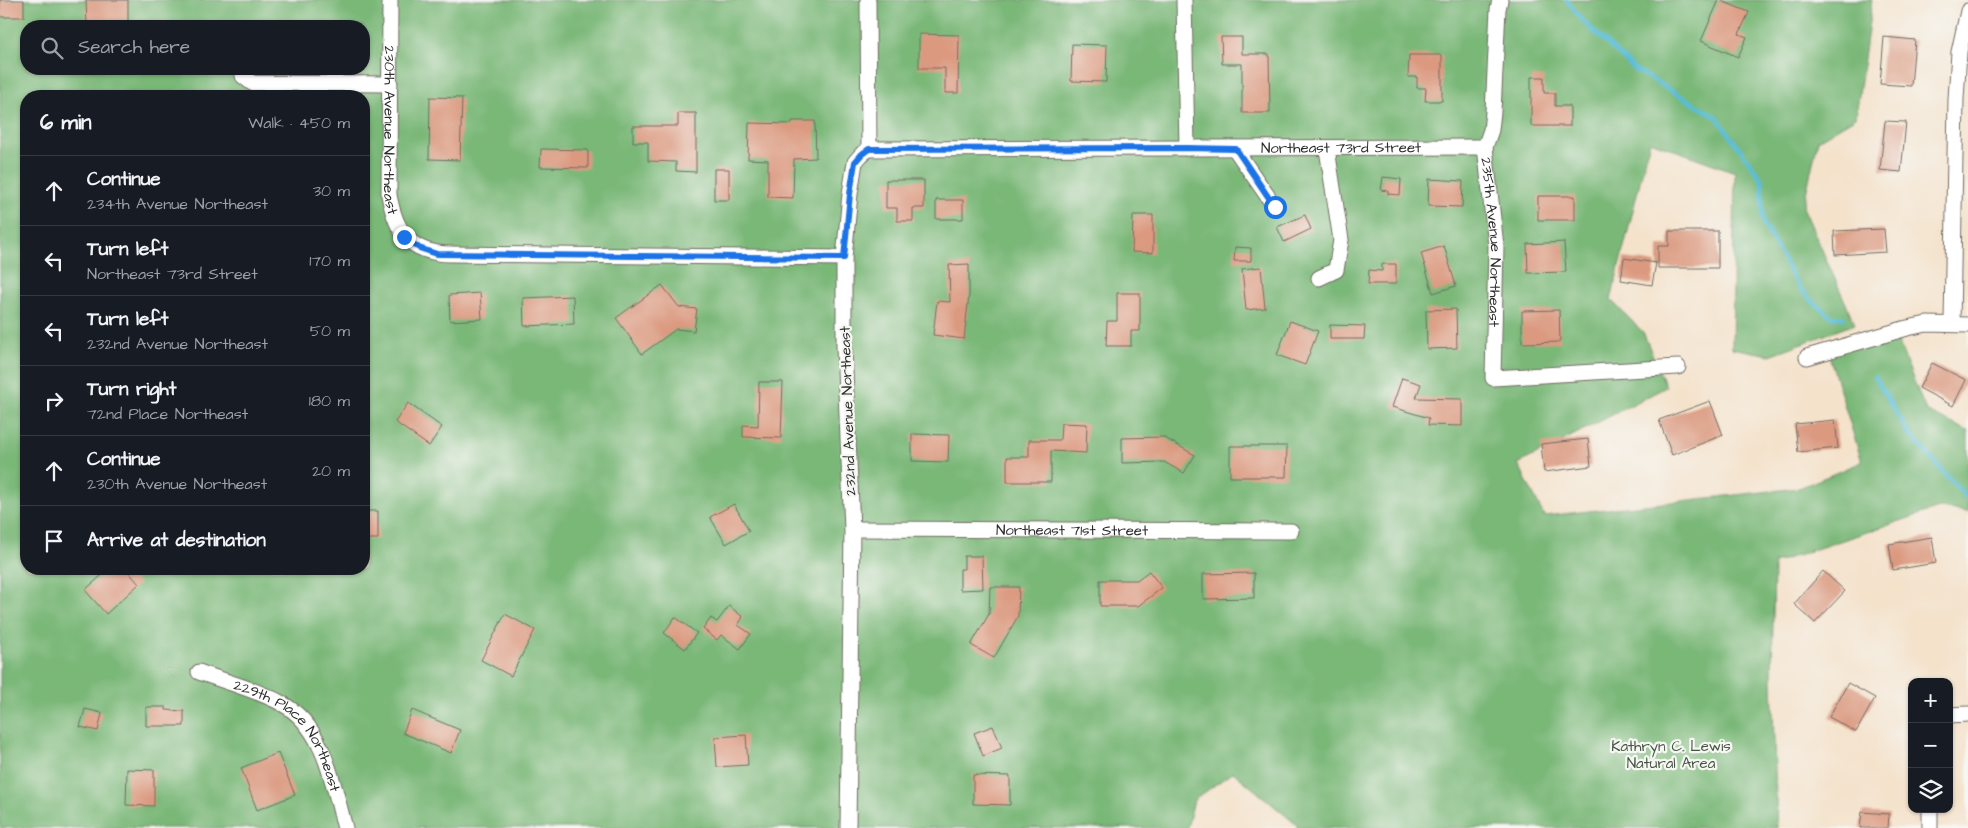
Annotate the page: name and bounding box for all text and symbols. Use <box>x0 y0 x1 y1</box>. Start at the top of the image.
search box <box>20 20 370 75</box>
icon: search <box>38 34 66 62</box>
text: Search here <box>78 34 190 61</box>
street label: 230th Avenue Northeast <box>378 45 404 217</box>
text: 6 min <box>40 108 92 137</box>
text: Walk · 450 m <box>248 112 350 134</box>
street label: Northeast 73rd Street <box>1261 137 1421 158</box>
street label: 235th Avenue Northeast <box>1476 156 1507 327</box>
text: Continue <box>87 166 161 193</box>
icon: ahead <box>40 177 68 205</box>
text: 30 m <box>313 180 350 202</box>
text: 234th Avenue Northeast <box>87 193 268 215</box>
route start <box>1264 196 1287 219</box>
route end <box>393 226 416 249</box>
text: Turn left <box>87 236 168 263</box>
icon: left <box>40 247 68 275</box>
text: 170 m <box>309 250 350 272</box>
text: Northeast 73rd Street <box>87 263 258 285</box>
text: Turn left <box>87 306 168 333</box>
icon: left <box>40 317 68 345</box>
text: 50 m <box>310 320 350 342</box>
street label: 232nd Avenue Northeast <box>835 326 861 496</box>
text: 232nd Avenue Northeast <box>87 333 268 355</box>
text: Turn right <box>87 376 176 403</box>
icon: right <box>40 387 68 415</box>
text: 180 m <box>309 390 350 412</box>
text: 72nd Place Northeast <box>87 403 248 425</box>
text: Continue <box>87 446 161 473</box>
icon: ahead <box>40 457 68 485</box>
text: 20 m <box>312 460 350 482</box>
text: 230th Avenue Northeast <box>87 473 267 495</box>
street label: Northeast 71st Street <box>996 519 1148 541</box>
icon: arrive <box>40 527 68 555</box>
text: Arrive at destination <box>87 527 266 554</box>
street label: 229th Place Northeast <box>231 674 346 794</box>
map controls <box>1908 678 1953 813</box>
button: + <box>1908 678 1953 723</box>
button: − <box>1908 723 1953 768</box>
park label: Kathryn C. Lewis Natural Area <box>1611 736 1731 774</box>
button: layers <box>1908 768 1953 813</box>

